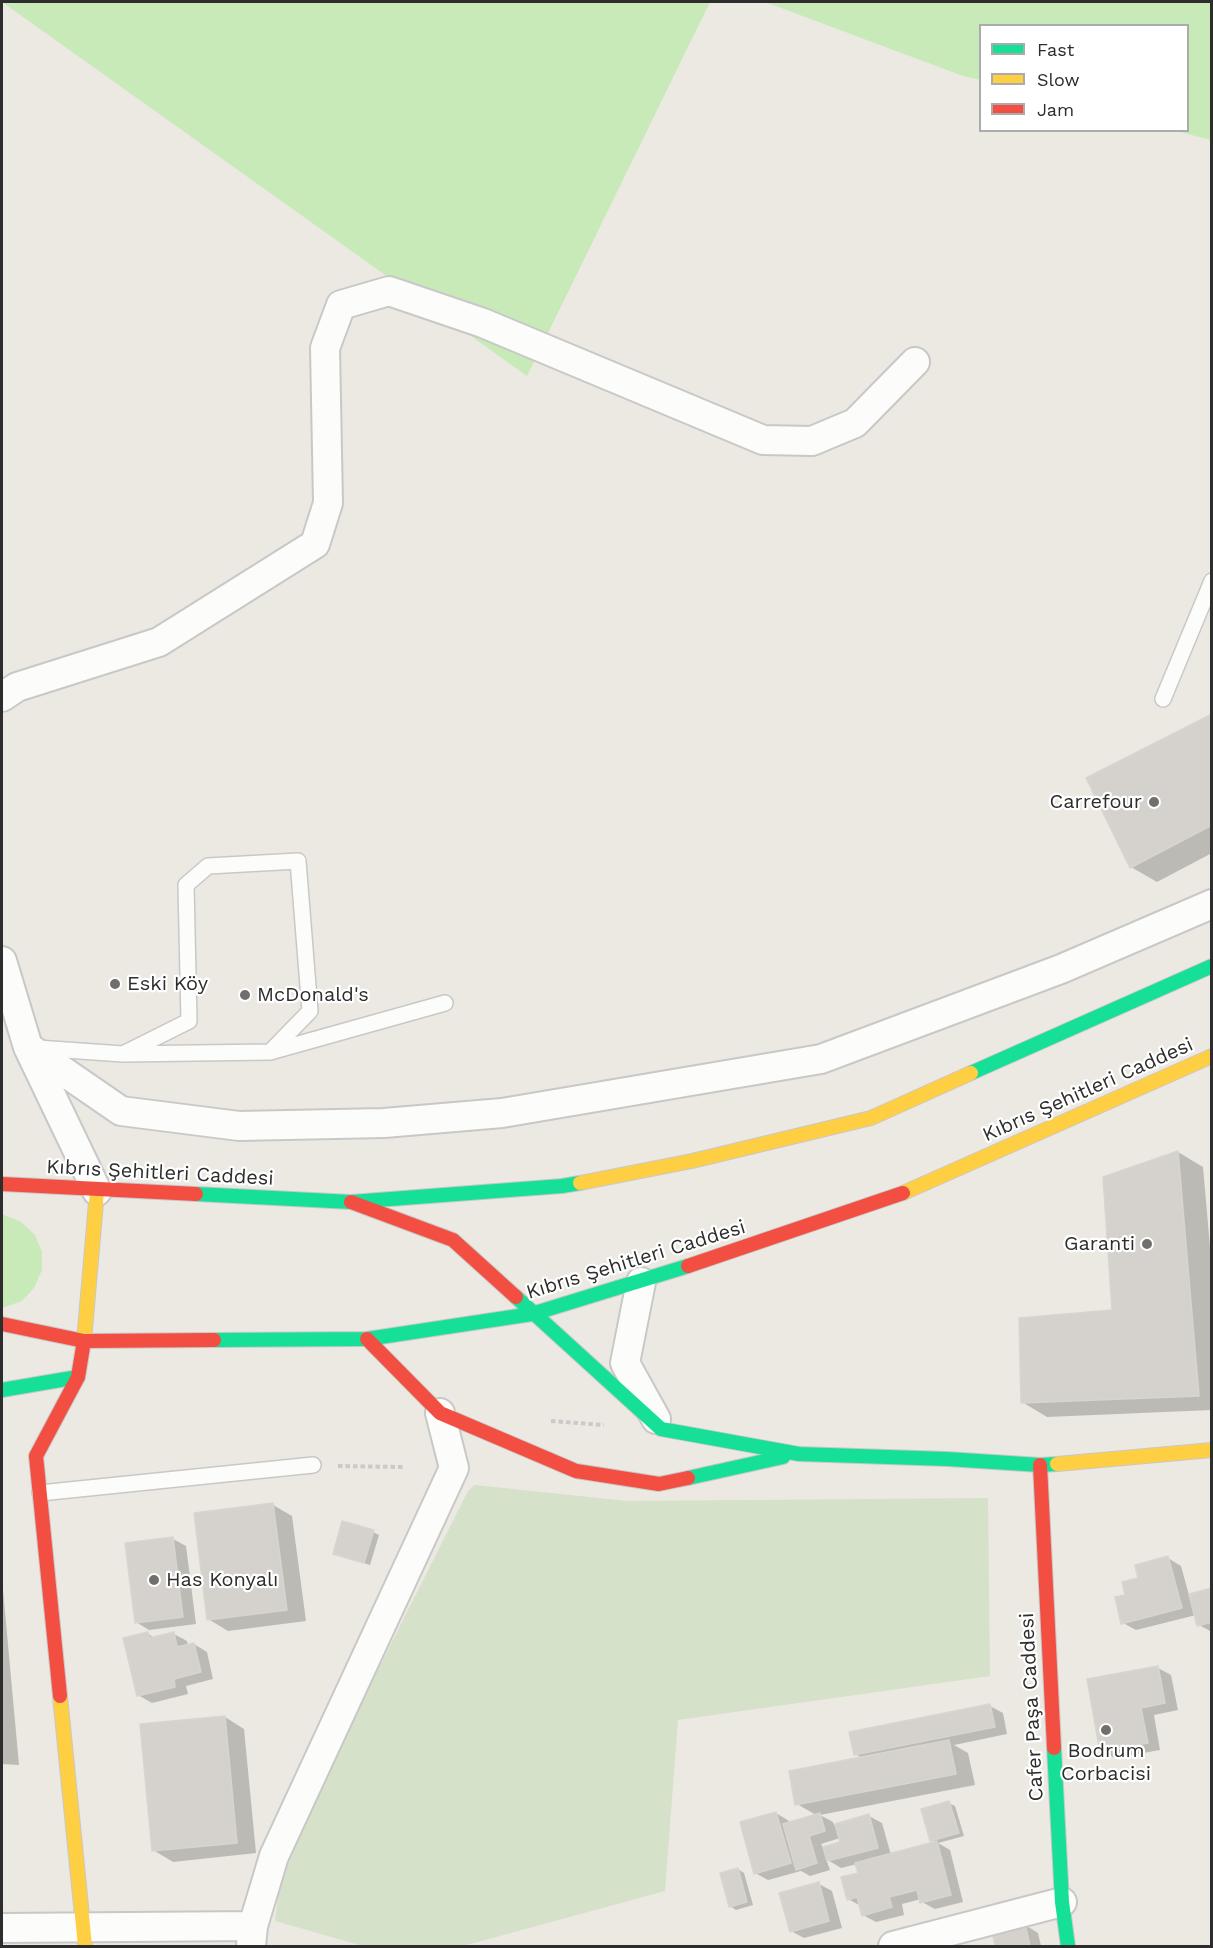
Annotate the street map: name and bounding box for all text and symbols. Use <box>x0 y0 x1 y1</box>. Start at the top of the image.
legend <box>979 24 1189 132</box>
text: Fast <box>1037 39 1074 60</box>
text: Slow <box>1037 69 1080 90</box>
text: Jam <box>1037 99 1074 120</box>
place label: Carrefour <box>1049 790 1142 814</box>
marker: Carrefour <box>1147 795 1161 809</box>
place label: Eski Köy <box>127 972 208 996</box>
marker: Eski Köy <box>108 977 122 991</box>
place label: McDonald's <box>257 983 369 1007</box>
marker: McDonald's <box>238 988 252 1002</box>
street label: Kıbrıs Şehitleri Caddesi <box>979 1033 1197 1147</box>
street label: Kıbrıs Şehitleri Caddesi <box>46 1155 274 1191</box>
street label: Kıbrıs Şehitleri Caddesi <box>524 1215 748 1305</box>
place label: Garanti <box>1064 1232 1135 1256</box>
marker: Garanti <box>1140 1237 1154 1251</box>
place label: Has Konyalı <box>166 1568 278 1592</box>
marker: Has Konyalı <box>147 1573 161 1587</box>
street label: Cafer Paşa Caddesi <box>1015 1612 1049 1802</box>
marker: Bodrum Corbacisi <box>1099 1723 1113 1737</box>
place label: Bodrum Corbacisi <box>1061 1739 1151 1786</box>

